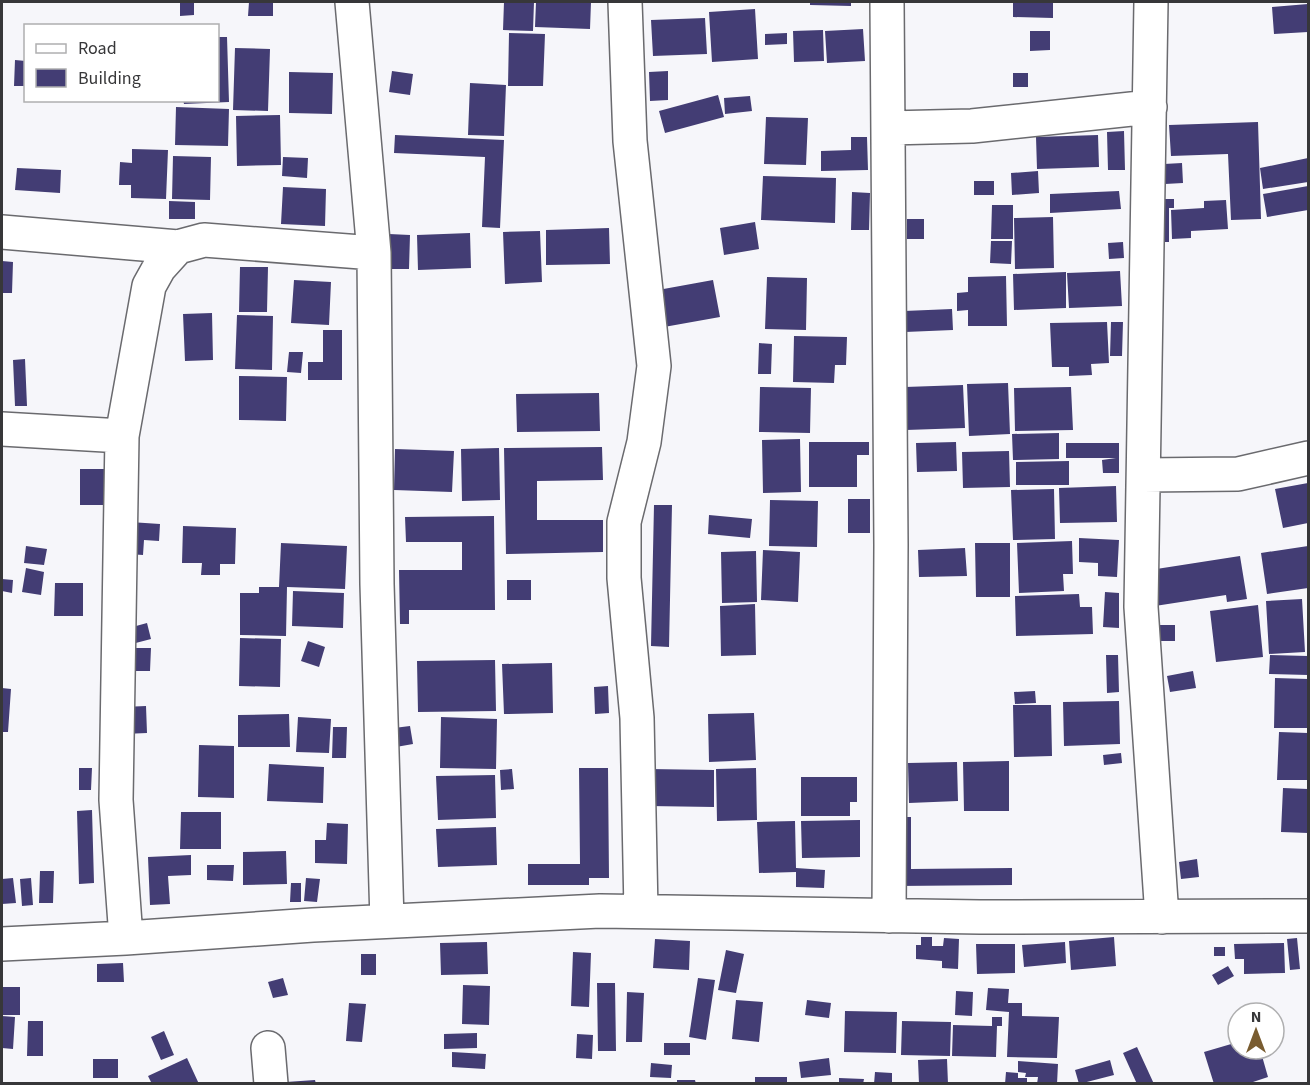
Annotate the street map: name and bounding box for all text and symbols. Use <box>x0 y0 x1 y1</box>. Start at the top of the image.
legend <box>24 24 219 102</box>
text: Road <box>78 36 117 61</box>
text: Building <box>78 66 141 91</box>
north arrow <box>1226 1001 1286 1061</box>
text: N <box>1251 1006 1261 1028</box>

